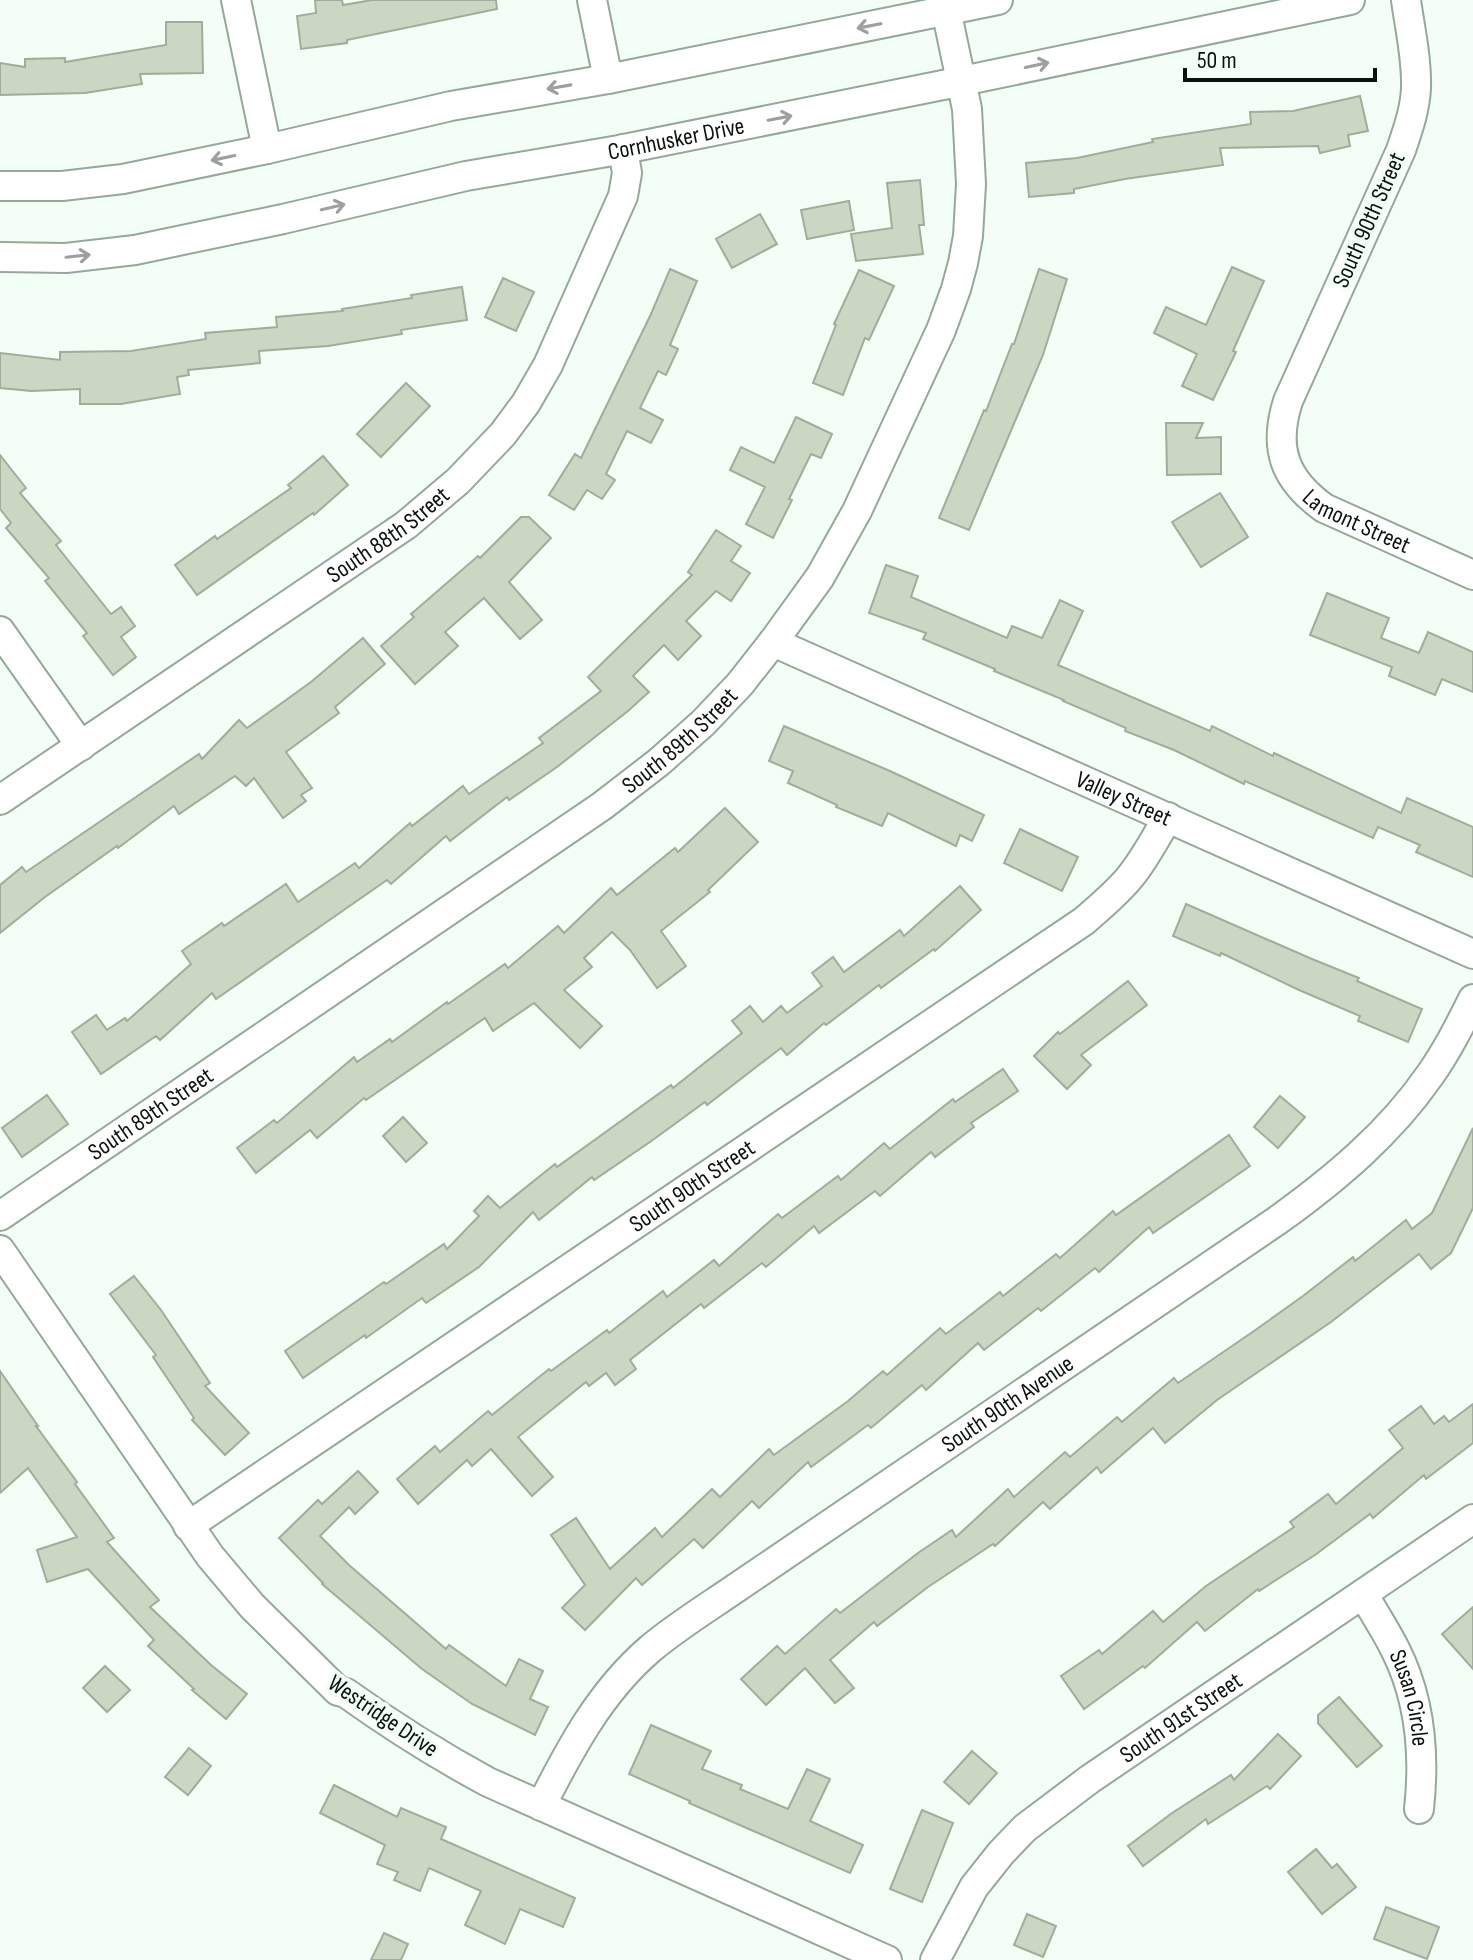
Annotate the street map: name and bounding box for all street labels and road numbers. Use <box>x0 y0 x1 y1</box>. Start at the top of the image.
street label: Cornhusker Drive <box>606 111 747 166</box>
street label: South 90th Street <box>1326 148 1412 292</box>
street label: South 88th Street <box>321 480 455 589</box>
street label: Lamont Street <box>1297 483 1415 559</box>
street label: South 89th Street <box>616 682 743 800</box>
street label: Valley Street <box>1071 764 1176 832</box>
street label: South 89th Street <box>82 1061 219 1166</box>
street label: South 90th Street <box>624 1133 760 1238</box>
street label: South 90th Avenue <box>936 1349 1079 1459</box>
street label: Susan Circle <box>1383 1645 1435 1747</box>
street label: South 91st Street <box>1114 1666 1247 1769</box>
street label: Westridge Drive <box>322 1668 444 1764</box>

